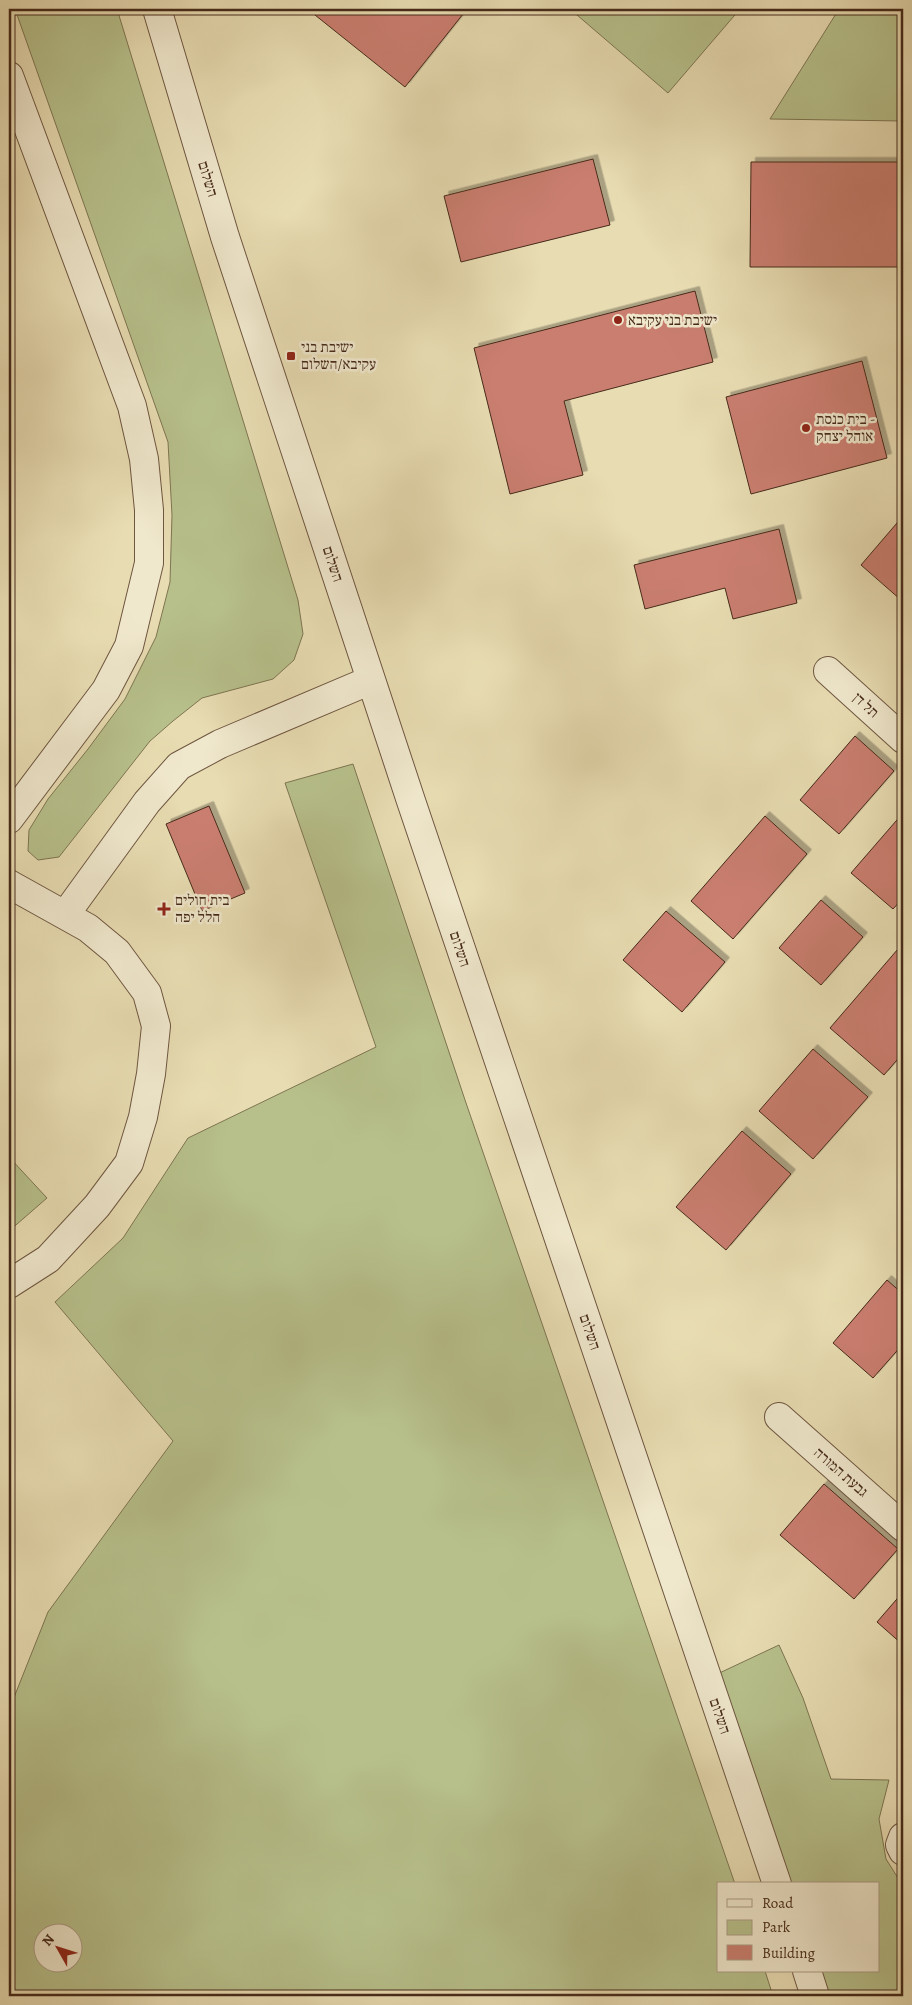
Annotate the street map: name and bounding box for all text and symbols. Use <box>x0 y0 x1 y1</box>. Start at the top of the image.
street label: השלום <box>193 159 223 199</box>
place label: ישיבת בני עקיבא <box>628 310 717 330</box>
marker: ישיבת בני עקיבא <box>612 314 624 326</box>
place label: ישיבת בני עקיבא/השלום <box>301 337 376 374</box>
marker: ישיבת בני עקיבא/השלום <box>285 350 297 362</box>
place label: בית כנסת - אוהל יצחק <box>816 409 875 446</box>
marker: בית כנסת - אוהל יצחק <box>800 422 812 434</box>
street label: השלום <box>318 544 348 584</box>
street label: תל דן <box>849 688 883 722</box>
place label: בית חולים הלל יפה <box>175 890 229 927</box>
marker: בית חולים הלל יפה <box>157 902 171 916</box>
street label: השלום <box>445 929 475 969</box>
street label: השלום <box>575 1311 605 1353</box>
street label: גבעת המורה <box>809 1443 873 1501</box>
street label: השלום <box>705 1695 735 1737</box>
legend <box>717 1882 880 1972</box>
text: Road <box>762 1893 794 1913</box>
text: Park <box>762 1917 791 1937</box>
north arrow <box>32 1922 82 1972</box>
text: N <box>38 1930 59 1950</box>
text: Building <box>762 1943 815 1963</box>

